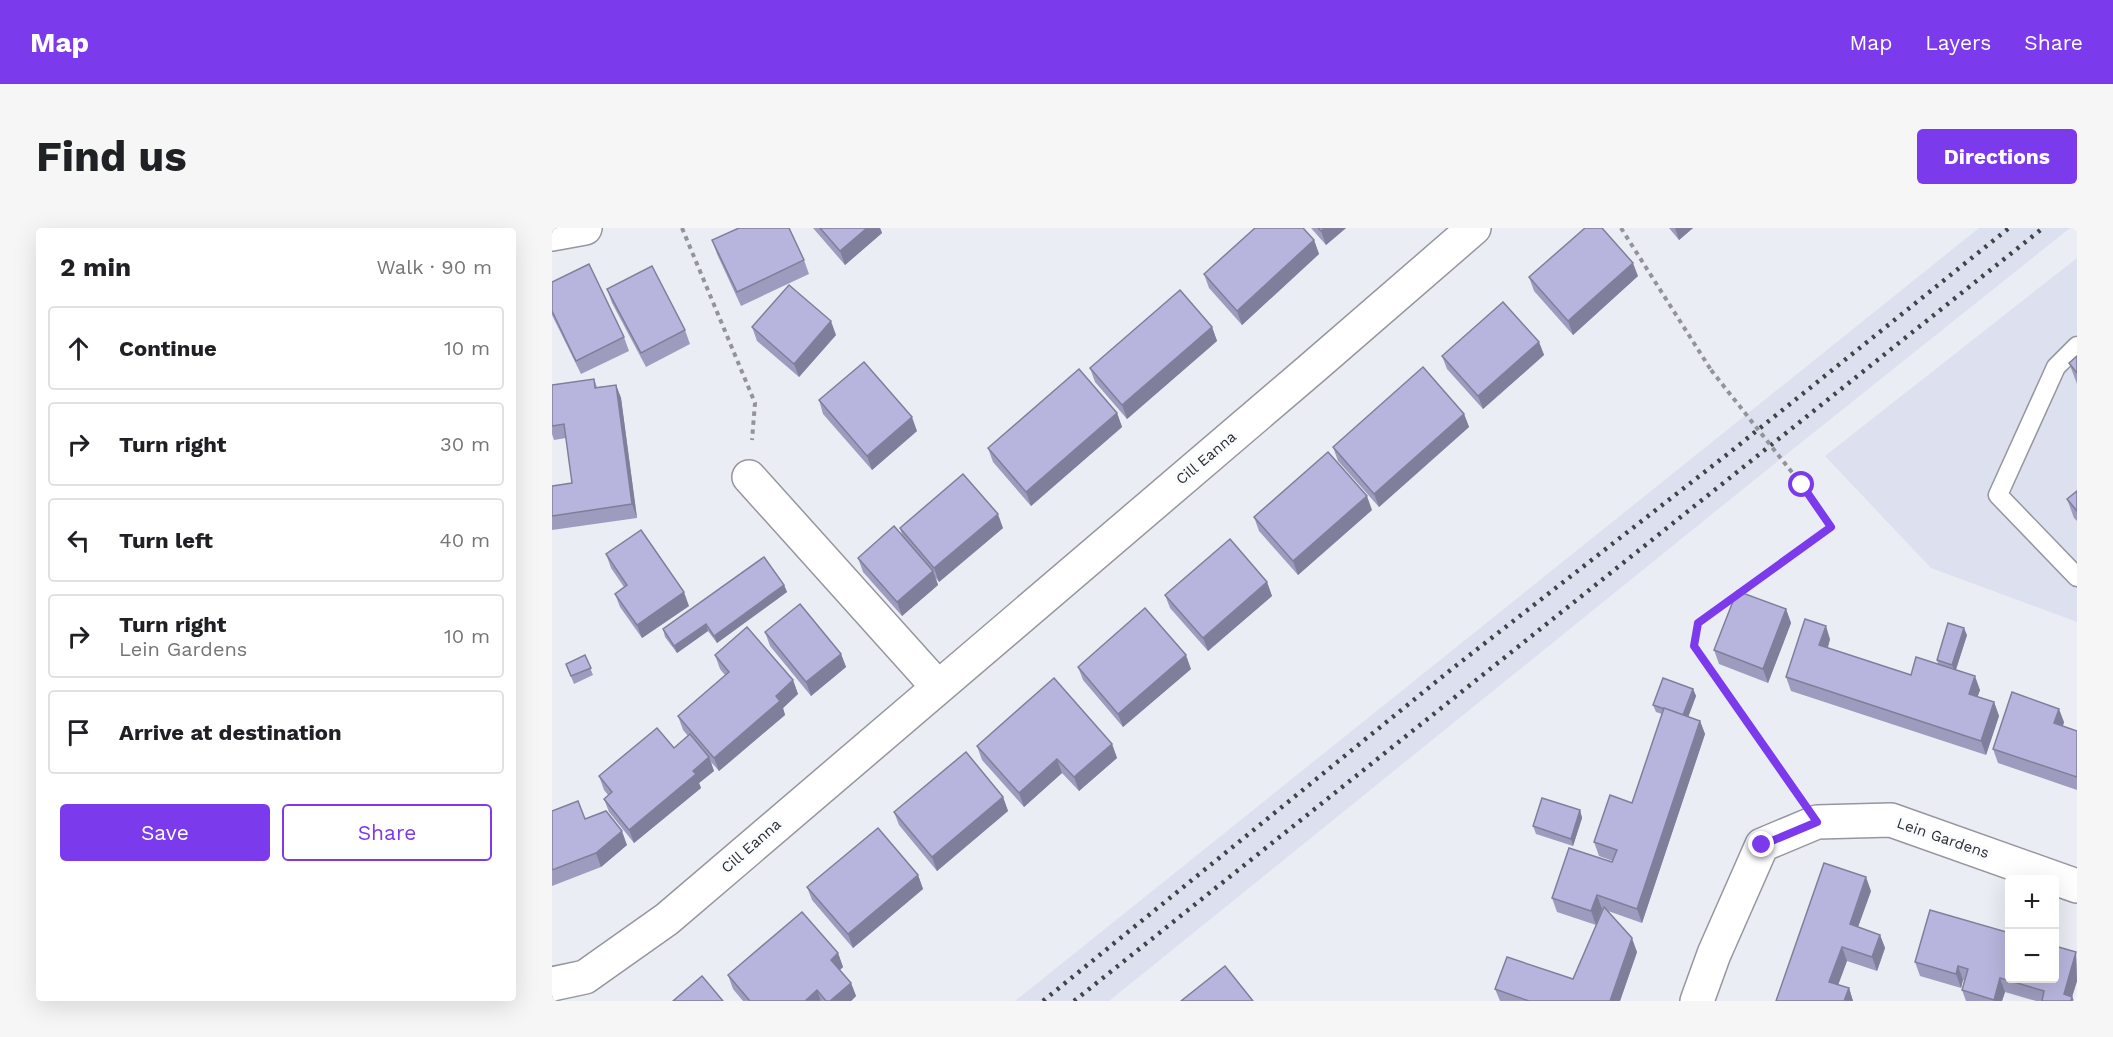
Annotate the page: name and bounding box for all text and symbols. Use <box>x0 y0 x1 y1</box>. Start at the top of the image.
text: Map <box>30 26 89 59</box>
text: Map <box>1849 30 1892 55</box>
text: Layers <box>1925 30 1991 55</box>
text: Share <box>2024 30 2083 55</box>
button: Directions <box>1917 129 2077 184</box>
text: Find us <box>36 132 187 181</box>
text: 2 min <box>60 252 131 282</box>
text: Walk · 90 m <box>376 255 492 279</box>
icon: ahead <box>62 332 95 365</box>
text: Continue <box>119 336 217 361</box>
text: 10 m <box>444 336 490 360</box>
street label: Cill Eanna <box>1172 427 1240 488</box>
icon: right <box>62 428 95 461</box>
text: Turn right <box>119 432 226 457</box>
text: 30 m <box>440 432 490 456</box>
route start <box>1788 471 1814 497</box>
icon: left <box>62 524 95 557</box>
text: Turn left <box>119 528 213 553</box>
text: 40 m <box>439 528 490 552</box>
text: Turn right <box>119 612 226 637</box>
icon: right <box>62 620 95 653</box>
text: 10 m <box>444 624 490 648</box>
text: Lein Gardens <box>119 637 247 661</box>
icon: arrive <box>62 716 95 749</box>
text: Arrive at destination <box>119 720 342 745</box>
button: Save <box>60 804 270 861</box>
button: Share <box>282 804 492 861</box>
street label: Lein Gardens <box>1895 814 1992 862</box>
street label: Cill Eanna <box>717 815 785 877</box>
route end <box>1748 831 1774 857</box>
map controls <box>2005 875 2059 983</box>
button: + <box>2005 875 2059 929</box>
button: − <box>2005 929 2059 983</box>

